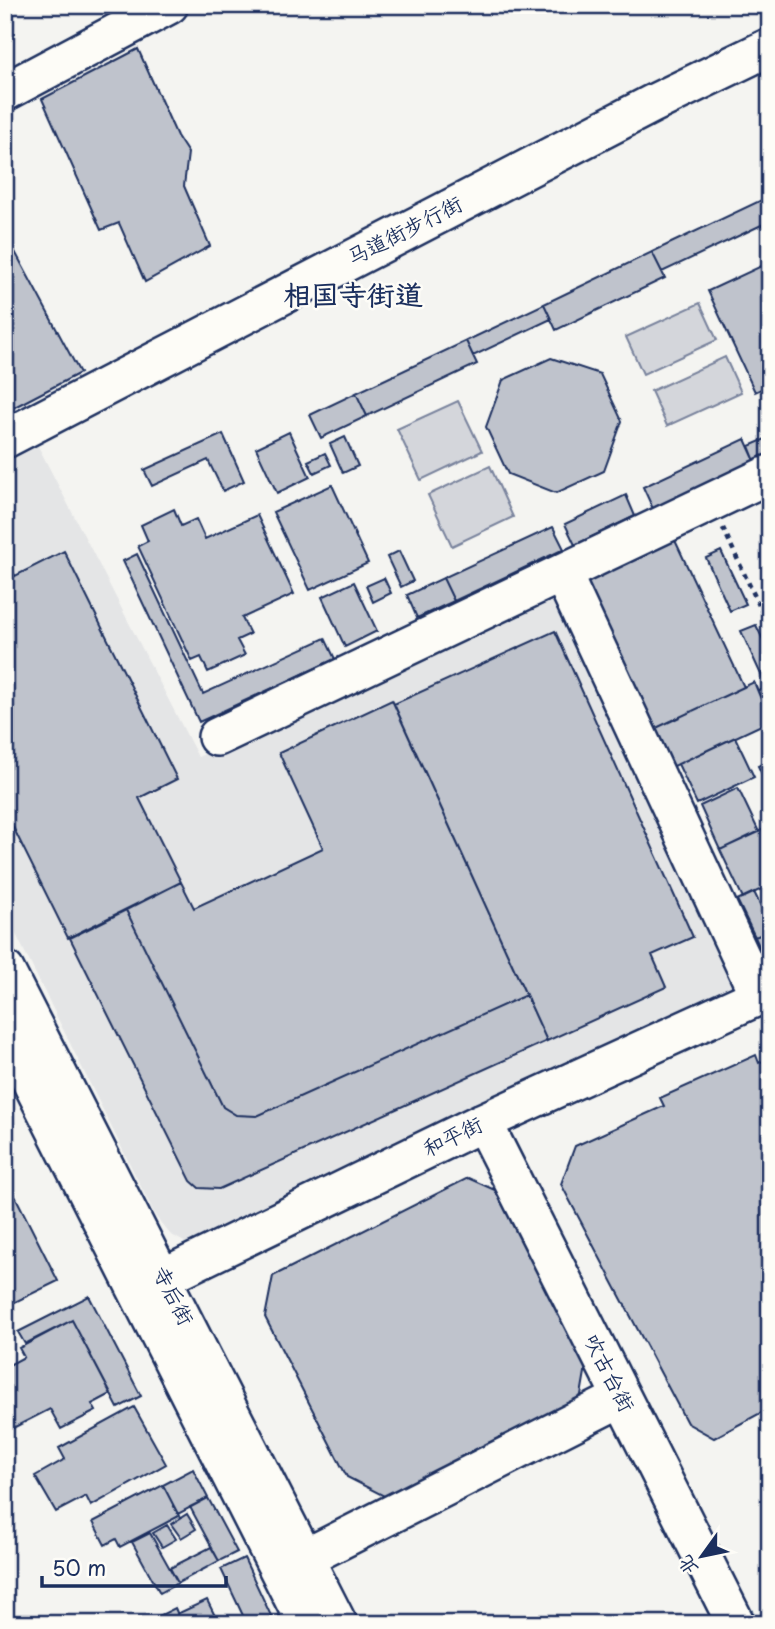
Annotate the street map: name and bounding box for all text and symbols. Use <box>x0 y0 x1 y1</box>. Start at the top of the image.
street label: 马道街步行街 <box>341 186 467 272</box>
district label: 相国寺街道 <box>283 272 423 315</box>
street label: 和平街 <box>417 1107 487 1163</box>
street label: 寺后街 <box>146 1260 203 1330</box>
street label: 吹古台街 <box>577 1327 644 1417</box>
north arrow <box>666 1520 736 1590</box>
scale bar <box>42 1545 226 1589</box>
text: 北 <box>670 1550 704 1581</box>
text: 50 m <box>52 1551 106 1583</box>

